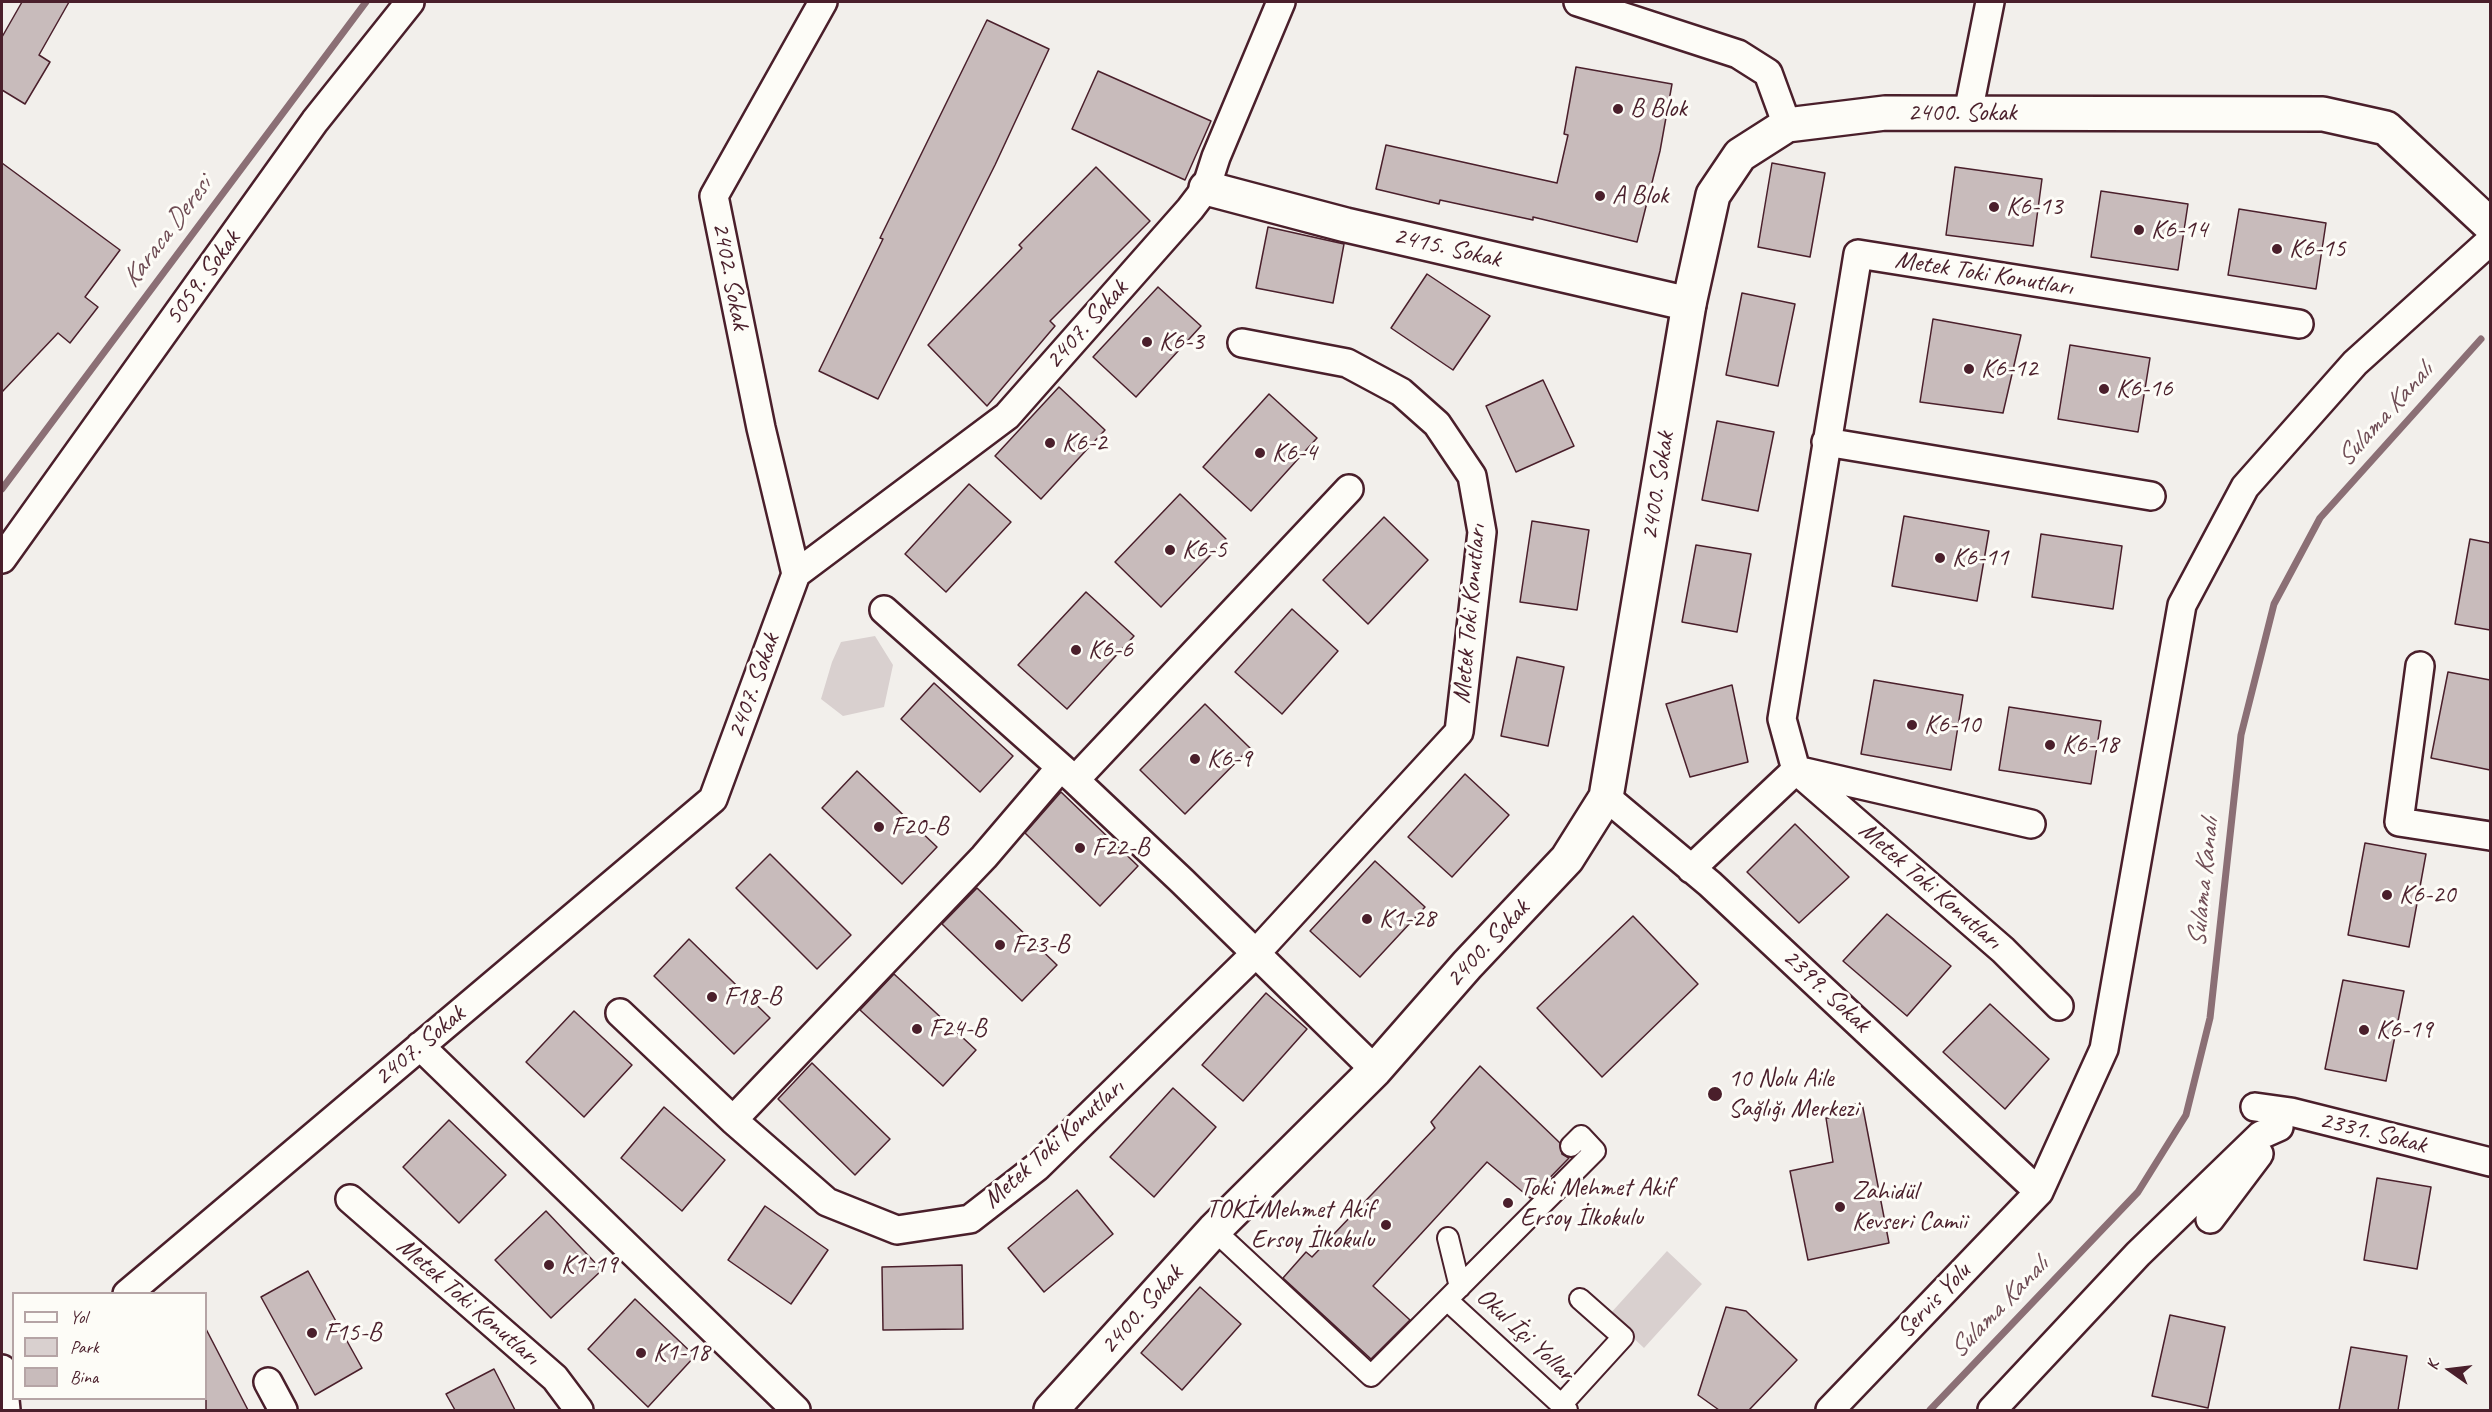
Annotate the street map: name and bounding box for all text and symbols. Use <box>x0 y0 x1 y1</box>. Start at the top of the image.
place label: B Blok <box>1630 93 1687 125</box>
street label: 2400. Sokak <box>1907 97 2017 129</box>
marker: B Blok <box>1611 102 1625 116</box>
water label: Karaca Deresi <box>115 172 219 294</box>
place label: A Blok <box>1612 180 1668 212</box>
marker: A Blok <box>1593 189 1607 203</box>
place label: K6-13 <box>2006 191 2063 223</box>
marker: K6-13 <box>1987 200 2001 214</box>
place label: K6-14 <box>2151 214 2208 246</box>
street label: 2402. Sokak <box>704 219 756 333</box>
street label: 2415. Sokak <box>1390 221 1504 275</box>
marker: K6-14 <box>2132 223 2146 237</box>
street label: 5059. Sokak <box>158 225 248 331</box>
place label: K6-15 <box>2289 233 2346 265</box>
marker: K6-15 <box>2270 242 2284 256</box>
street label: Metek Toki Konutları <box>1893 245 2075 303</box>
street label: 2407. Sokak <box>1039 274 1135 376</box>
place label: K6-3 <box>1159 326 1204 358</box>
marker: K6-3 <box>1140 335 1154 349</box>
place label: K6-12 <box>1981 353 2038 385</box>
water label: Sulama Kanalı <box>2330 356 2440 474</box>
marker: K6-12 <box>1962 362 1976 376</box>
place label: K6-16 <box>2116 373 2173 405</box>
marker: K6-16 <box>2097 382 2111 396</box>
place label: K6-2 <box>1062 427 1107 459</box>
street label: 2400. Sokak <box>1634 430 1682 542</box>
marker: K6-2 <box>1043 436 1057 450</box>
place label: K6-4 <box>1272 437 1317 469</box>
marker: K6-4 <box>1253 446 1267 460</box>
street label: Metek Toki Konutları <box>1447 523 1493 705</box>
place label: K6-5 <box>1182 534 1227 566</box>
place label: K6-11 <box>1952 542 2009 574</box>
marker: K6-5 <box>1163 543 1177 557</box>
marker: K6-11 <box>1933 551 1947 565</box>
street label: 2407. Sokak <box>721 629 787 743</box>
place label: K6-6 <box>1088 634 1133 666</box>
marker: K6-6 <box>1069 643 1083 657</box>
place label: K6-10 <box>1924 709 1981 741</box>
marker: K6-10 <box>1905 718 1919 732</box>
place label: K6-18 <box>2062 729 2119 761</box>
marker: K6-18 <box>2043 738 2057 752</box>
place label: K6-9 <box>1207 743 1252 775</box>
marker: K6-9 <box>1188 752 1202 766</box>
place label: F20-B <box>891 811 948 843</box>
street label: Metek Toki Konutları <box>1852 815 2008 957</box>
water label: Sulama Kanalı <box>2181 817 2227 949</box>
marker: F20-B <box>872 820 886 834</box>
place label: F22-B <box>1092 832 1149 864</box>
marker: F22-B <box>1073 841 1087 855</box>
place label: K6-20 <box>2399 879 2456 911</box>
marker: K6-20 <box>2380 888 2394 902</box>
street label: 2400. Sokak <box>1439 893 1537 995</box>
place label: K1-28 <box>1379 903 1436 935</box>
marker: K1-28 <box>1360 912 1374 926</box>
place label: F23-B <box>1012 929 1069 961</box>
marker: F23-B <box>993 938 1007 952</box>
street label: 2399. Sokak <box>1775 942 1877 1040</box>
place label: F18-B <box>724 981 781 1013</box>
marker: F18-B <box>705 990 719 1004</box>
street label: 2407. Sokak <box>368 999 472 1093</box>
place label: F24-B <box>929 1013 986 1045</box>
place label: K6-19 <box>2376 1014 2433 1046</box>
marker: F24-B <box>910 1022 924 1036</box>
marker: K6-19 <box>2357 1023 2371 1037</box>
place label: 10 Nolu Aile Sağlığı Merkezi <box>1728 1063 1858 1124</box>
street label: Metek Toki Konutları <box>977 1072 1131 1216</box>
marker: 10 Nolu Aile Sağlığı Merkezi <box>1706 1085 1724 1103</box>
street label: 2331. Sokak <box>2316 1105 2430 1161</box>
place label: Toki Mehmet Akif Ersoy İlkokulu <box>1520 1172 1673 1234</box>
place label: Zahidül Kevseri Camii <box>1852 1176 1967 1238</box>
place label: TOKİ Mehmet Akif Ersoy İlkokulu <box>1206 1194 1374 1256</box>
marker: Toki Mehmet Akif Ersoy İlkokulu <box>1501 1196 1515 1210</box>
marker: Zahidül Kevseri Camii <box>1833 1200 1847 1214</box>
marker: TOKİ Mehmet Akif Ersoy İlkokulu <box>1379 1218 1393 1232</box>
street label: Metek Toki Konutları <box>390 1231 546 1373</box>
place label: K1-19 <box>561 1249 618 1281</box>
water label: Sulama Kanalı <box>1943 1250 2055 1366</box>
street label: Servis Yolu <box>1890 1257 1978 1345</box>
marker: K1-19 <box>542 1258 556 1272</box>
street label: 2400. Sokak <box>1094 1259 1190 1361</box>
street label: Okul İçi Yollar <box>1469 1282 1581 1388</box>
legend <box>12 1292 207 1400</box>
text: Yol <box>70 1306 87 1328</box>
place label: F15-B <box>324 1317 381 1349</box>
marker: F15-B <box>305 1326 319 1340</box>
text: Park <box>70 1336 99 1358</box>
place label: K1-18 <box>653 1337 710 1369</box>
north arrow <box>2420 1340 2480 1400</box>
marker: K1-18 <box>634 1346 648 1360</box>
text: K <box>2422 1359 2443 1372</box>
text: Bina <box>70 1366 98 1388</box>

